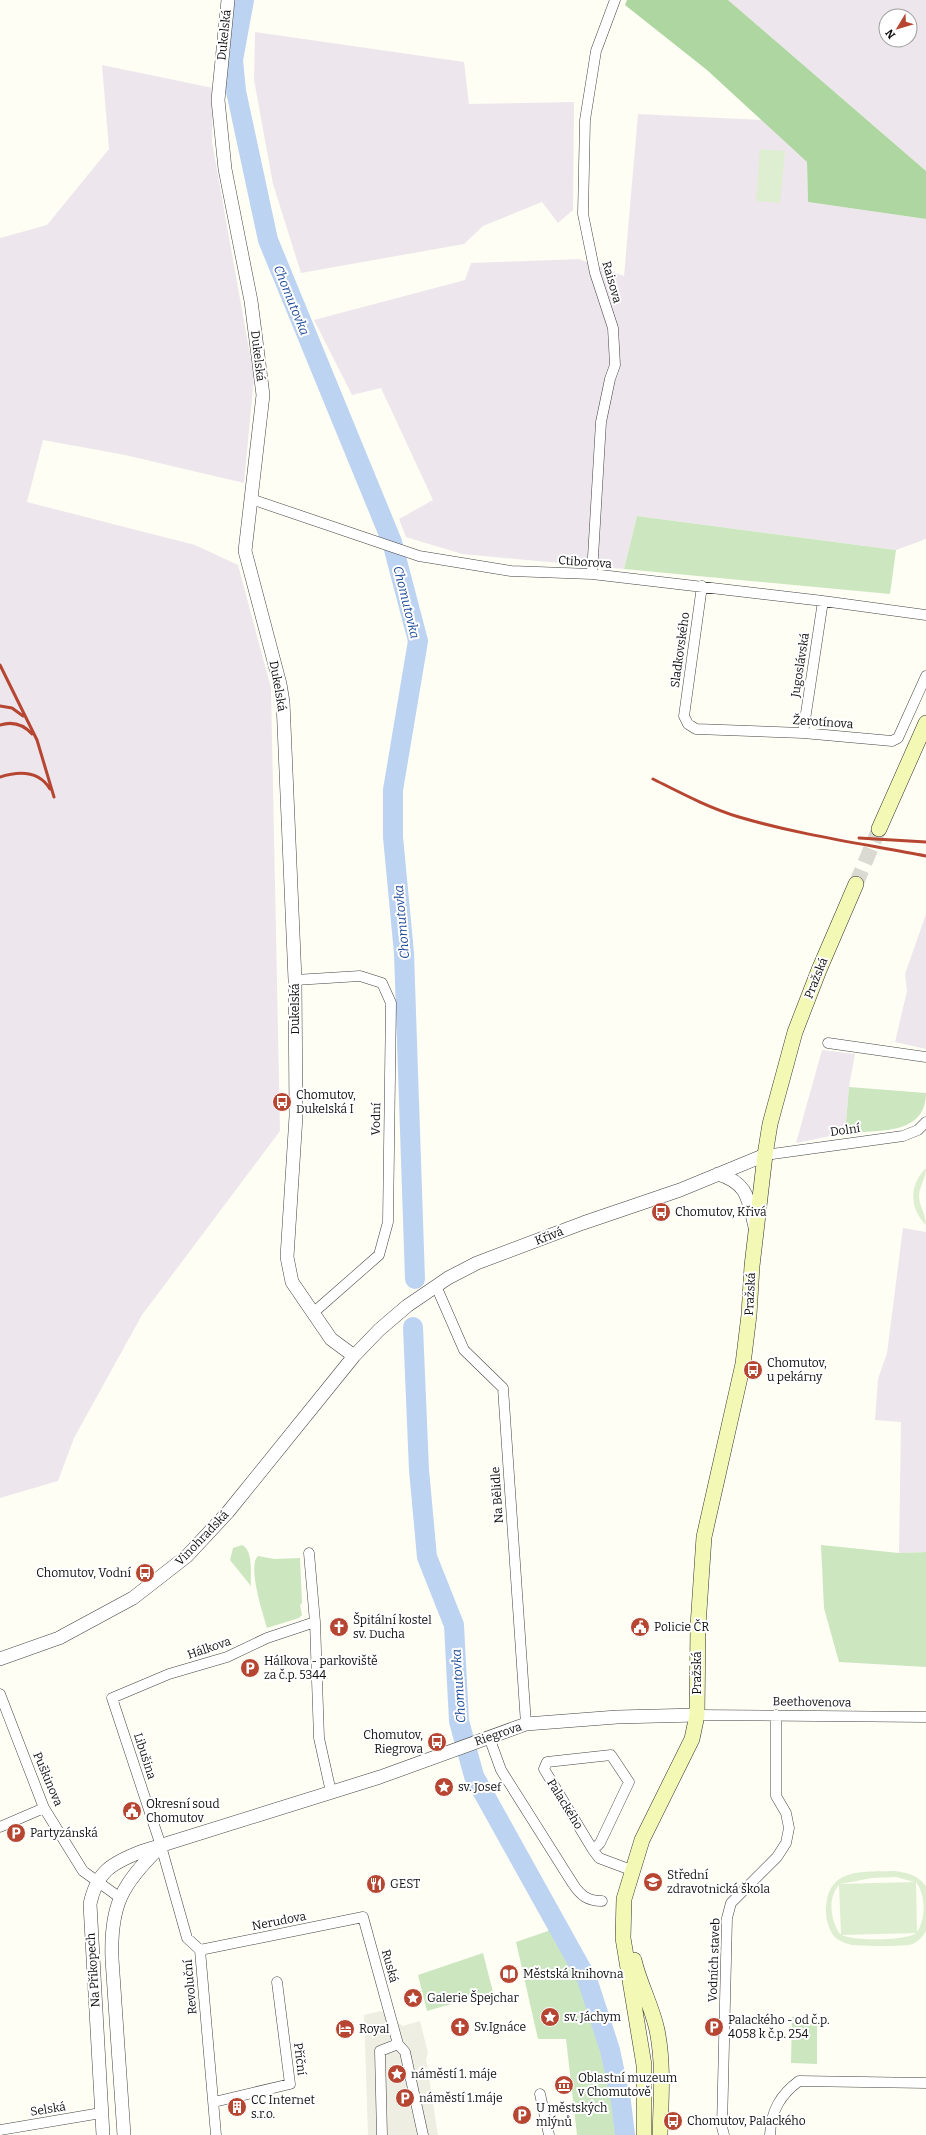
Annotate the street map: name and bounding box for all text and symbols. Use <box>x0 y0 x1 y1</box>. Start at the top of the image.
street label: Dukelská <box>214 8 234 61</box>
north arrow <box>878 8 918 48</box>
text: N <box>882 26 898 41</box>
street label: Raisova <box>599 259 625 305</box>
water label: Chomutovka <box>271 263 312 337</box>
street label: Dukelská <box>248 330 268 383</box>
street label: Ctiborova <box>558 553 613 571</box>
water label: Chomutovka <box>390 564 423 640</box>
street label: Sladkovského <box>668 611 692 689</box>
street label: Jugoslávská <box>788 631 812 699</box>
street label: Dukelská <box>267 660 289 713</box>
street label: Žerotínova <box>792 713 854 731</box>
water label: Chomutovka <box>391 884 412 960</box>
street label: Pražská <box>801 955 831 1001</box>
street label: Dukelská <box>288 983 302 1035</box>
place label: Chomutov, Dukelská I <box>296 1088 356 1116</box>
bus stop icon: Chomutov, Dukelská I <box>271 1091 293 1113</box>
street label: Vodní <box>369 1102 383 1135</box>
street label: Dolní <box>829 1121 861 1139</box>
bus stop icon: Chomutov, Křivá <box>650 1201 672 1223</box>
place label: Chomutov, Křivá <box>675 1205 767 1219</box>
street label: Křivá <box>533 1224 566 1248</box>
street label: Pražská <box>742 1272 758 1316</box>
place label: Chomutov, u pekárny <box>767 1356 827 1384</box>
bus stop icon: Chomutov, u pekárny <box>742 1359 764 1381</box>
street label: Na Bělidle <box>488 1466 506 1524</box>
street label: Vinohradská <box>172 1507 232 1568</box>
bus stop icon: Chomutov, Vodní <box>134 1562 156 1584</box>
place label: Chomutov, Vodní <box>36 1566 131 1580</box>
place label: Špitální kostel sv. Ducha <box>353 1612 432 1641</box>
church icon: Špitální kostel sv. Ducha <box>328 1616 350 1638</box>
public building icon: Policie ČR <box>629 1616 651 1638</box>
place label: Policie ČR <box>654 1619 709 1634</box>
street label: Hálkova <box>185 1634 233 1662</box>
water label: Chomutovka <box>448 1648 469 1724</box>
street label: Pražská <box>690 1651 704 1694</box>
place label: Hálkova - parkoviště za č.p. 5344 <box>264 1654 378 1682</box>
parking icon: Hálkova - parkoviště za č.p. 5344 <box>239 1657 261 1679</box>
street label: Beethovenova <box>773 1694 852 1710</box>
street label: Riegrova <box>473 1719 524 1749</box>
place label: Chomutov, Riegrova <box>363 1728 423 1756</box>
street label: Libušina <box>131 1731 159 1781</box>
bus stop icon: Chomutov, Riegrova <box>426 1731 448 1753</box>
street label: Puškinova <box>30 1750 66 1809</box>
place icon: sv. Josef <box>433 1776 455 1798</box>
street label: Palackého <box>544 1776 586 1832</box>
place label: sv. Josef <box>458 1780 502 1794</box>
place label: Okresní soud Chomutov <box>146 1797 220 1825</box>
public building icon: Okresní soud Chomutov <box>121 1800 143 1822</box>
parking icon: Partyzánská <box>5 1822 27 1844</box>
place label: Partyzánská <box>30 1826 98 1840</box>
place label: Střední zdravotnická škola <box>667 1868 770 1896</box>
school or university icon: Střední zdravotnická škola <box>642 1871 664 1893</box>
restaurant icon: GEST <box>365 1873 387 1895</box>
place label: GEST <box>390 1877 420 1891</box>
street label: Nerudova <box>251 1909 308 1933</box>
street label: Vodních staveb <box>706 1918 722 2002</box>
street label: Na Příkopech <box>83 1932 103 2008</box>
street label: Ruská <box>379 1948 401 1985</box>
street label: Revoluční <box>181 1959 199 2015</box>
library icon: Městská knihovna <box>498 1963 520 1985</box>
place label: Městská knihovna <box>523 1967 624 1981</box>
place icon: Galerie Špejchar <box>402 1987 424 2009</box>
place label: Galerie Špejchar <box>427 1990 520 2005</box>
place icon: sv. Jáchym <box>539 2006 561 2028</box>
place label: sv. Jáchym <box>564 2010 622 2024</box>
place label: Palackého - od č.p. 4058 k č.p. 254 <box>728 2013 829 2041</box>
church icon: Sv.Ignáce <box>449 2016 471 2038</box>
parking icon: Palackého - od č.p. 4058 k č.p. 254 <box>703 2016 725 2038</box>
hotel icon: Royal <box>334 2018 356 2040</box>
place label: Sv.Ignáce <box>474 2020 526 2034</box>
place label: Royal <box>359 2022 390 2036</box>
street label: Příční <box>291 2042 309 2077</box>
place icon: náměstí 1. máje <box>386 2063 408 2085</box>
place label: náměstí 1. máje <box>411 2067 497 2081</box>
place label: Oblastní muzeum v Chomutově <box>577 2071 678 2099</box>
museum icon: Oblastní muzeum v Chomutově <box>553 2074 575 2096</box>
parking icon: náměstí 1.máje <box>394 2087 416 2109</box>
place label: náměstí 1.máje <box>419 2091 503 2105</box>
place label: CC Internet s.r.o. <box>251 2093 315 2121</box>
building icon: CC Internet s.r.o. <box>226 2096 248 2118</box>
street label: Selská <box>29 2099 67 2119</box>
place label: U městských mlýnů <box>536 2101 608 2129</box>
parking icon: U městských mlýnů <box>511 2104 533 2126</box>
bus stop icon: Chomutov, Palackého <box>662 2110 684 2132</box>
place label: Chomutov, Palackého <box>687 2114 806 2128</box>

